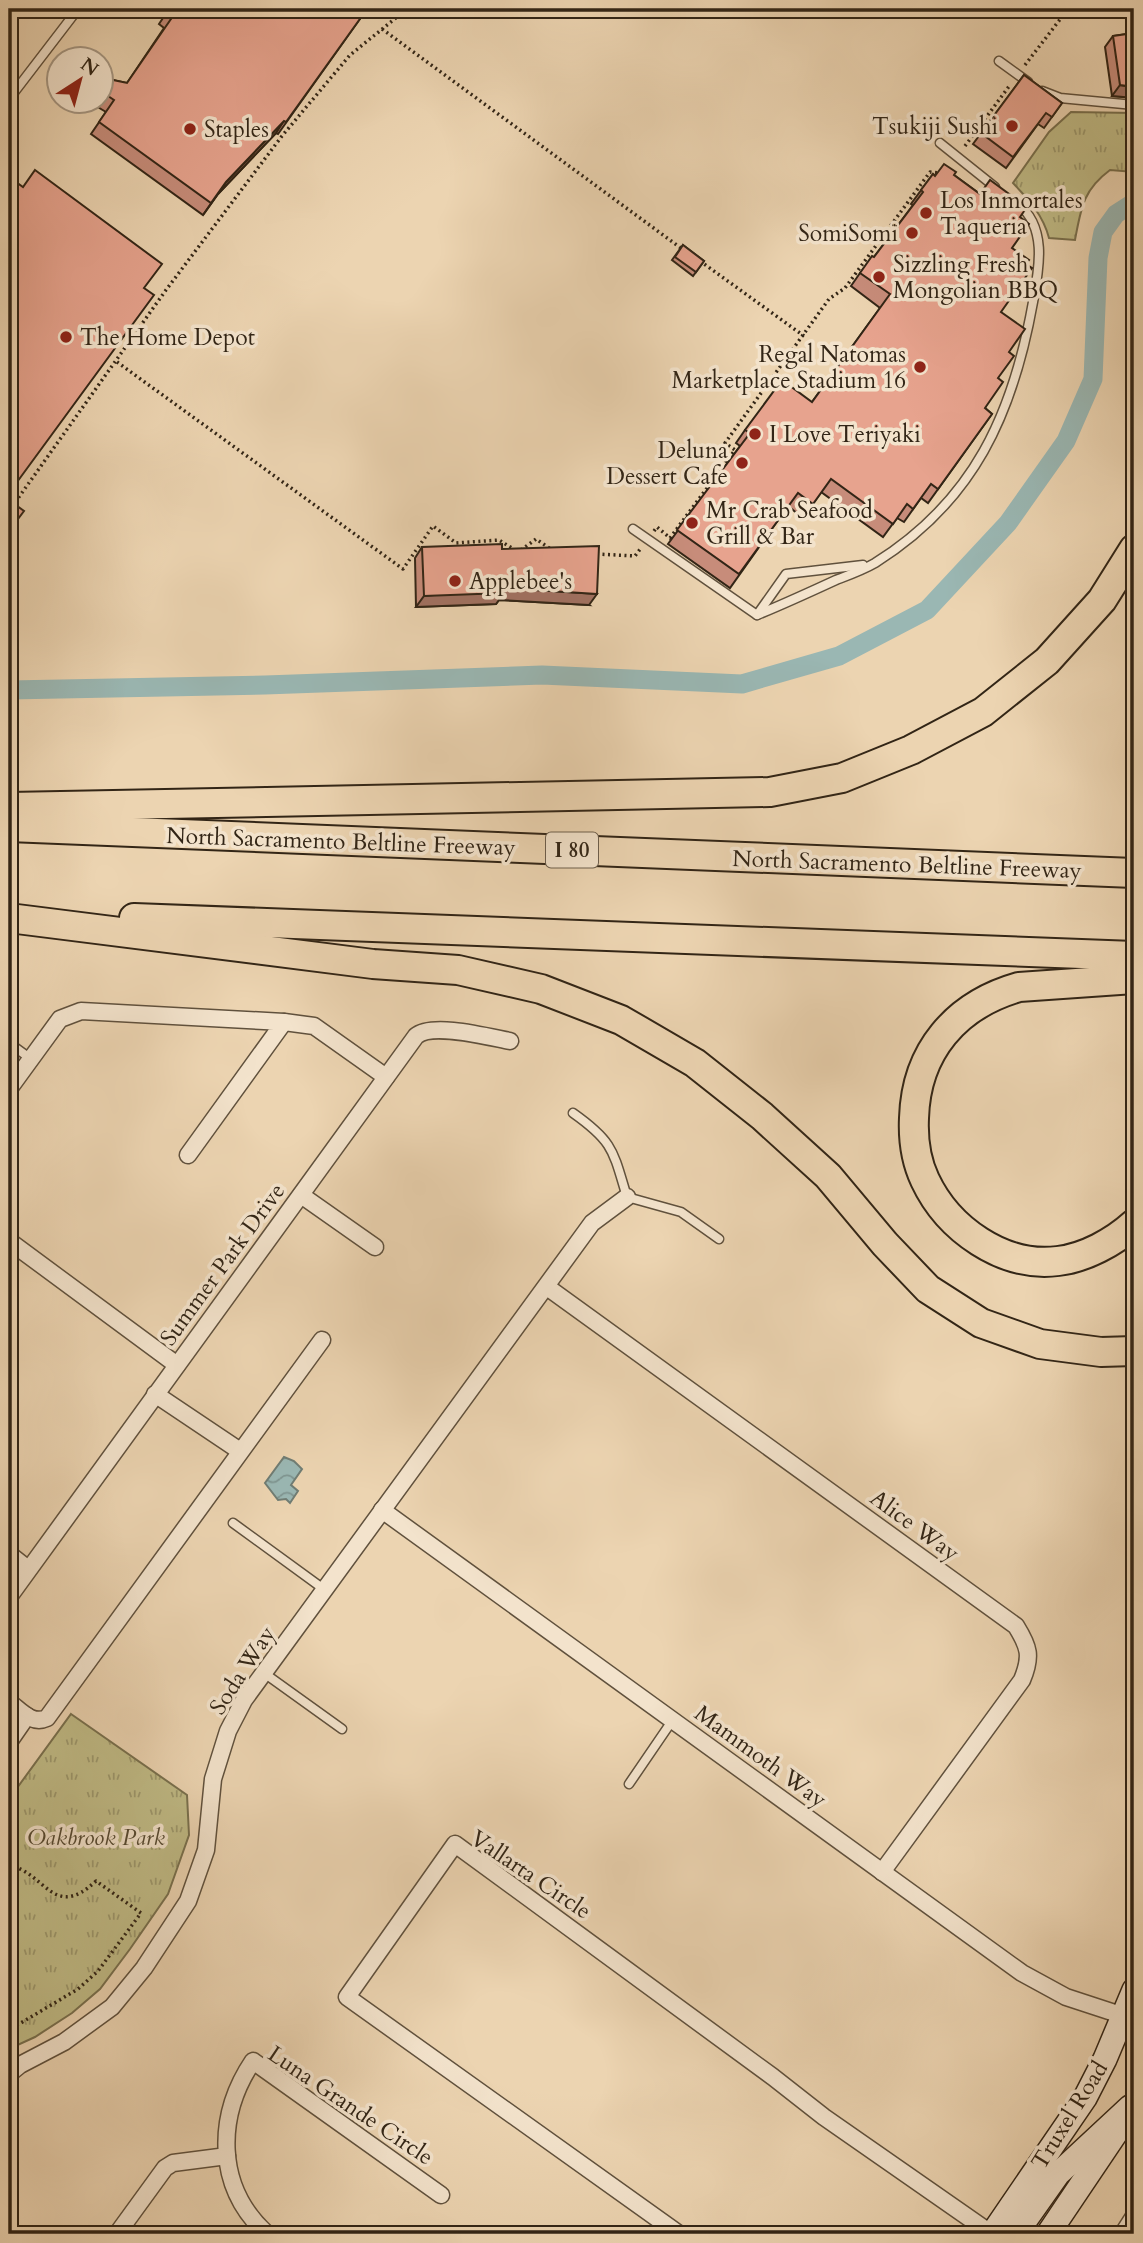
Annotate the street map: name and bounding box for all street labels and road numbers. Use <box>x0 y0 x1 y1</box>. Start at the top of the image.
street label: North Sacramento Beltline Freeway <box>166 820 516 863</box>
road number: I 80 <box>546 832 598 868</box>
street label: North Sacramento Beltline Freeway <box>732 843 1082 886</box>
street label: Summer Park Drive <box>153 1177 292 1352</box>
street label: Alice Way <box>864 1483 966 1568</box>
street label: Soda Way <box>202 1620 283 1721</box>
street label: Mammoth Way <box>688 1698 833 1815</box>
street label: Vallarta Circle <box>464 1823 597 1926</box>
street label: Luna Grande Circle <box>262 2038 440 2172</box>
street label: Truxel Road <box>1024 2055 1115 2175</box>

